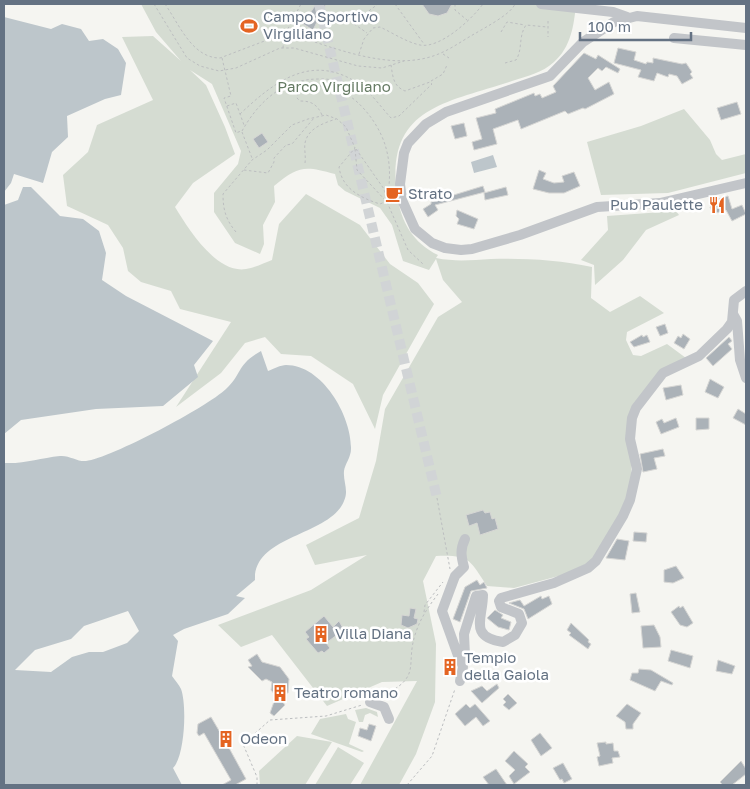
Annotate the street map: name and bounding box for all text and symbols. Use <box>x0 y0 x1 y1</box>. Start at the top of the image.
place label: Campo Sportivo Virgiliano <box>263 7 378 42</box>
scale bar <box>580 10 691 42</box>
sports icon: Campo Sportivo Virgiliano <box>239 16 259 36</box>
text: 100 m <box>588 17 631 35</box>
park label: Parco Virgiliano <box>277 77 391 95</box>
cafe icon: Strato <box>384 184 404 204</box>
place label: Strato <box>408 184 452 202</box>
place label: Pub Paulette <box>610 195 703 213</box>
restaurant icon: Pub Paulette <box>707 195 727 215</box>
building icon: Villa Diana <box>311 624 331 644</box>
place label: Villa Diana <box>335 624 412 642</box>
place label: Tempio della Gaiola <box>464 648 549 683</box>
building icon: Tempio della Gaiola <box>440 657 460 677</box>
building icon: Teatro romano <box>270 683 290 703</box>
place label: Teatro romano <box>294 683 398 701</box>
building icon: Odeon <box>216 729 236 749</box>
place label: Odeon <box>240 729 287 747</box>

